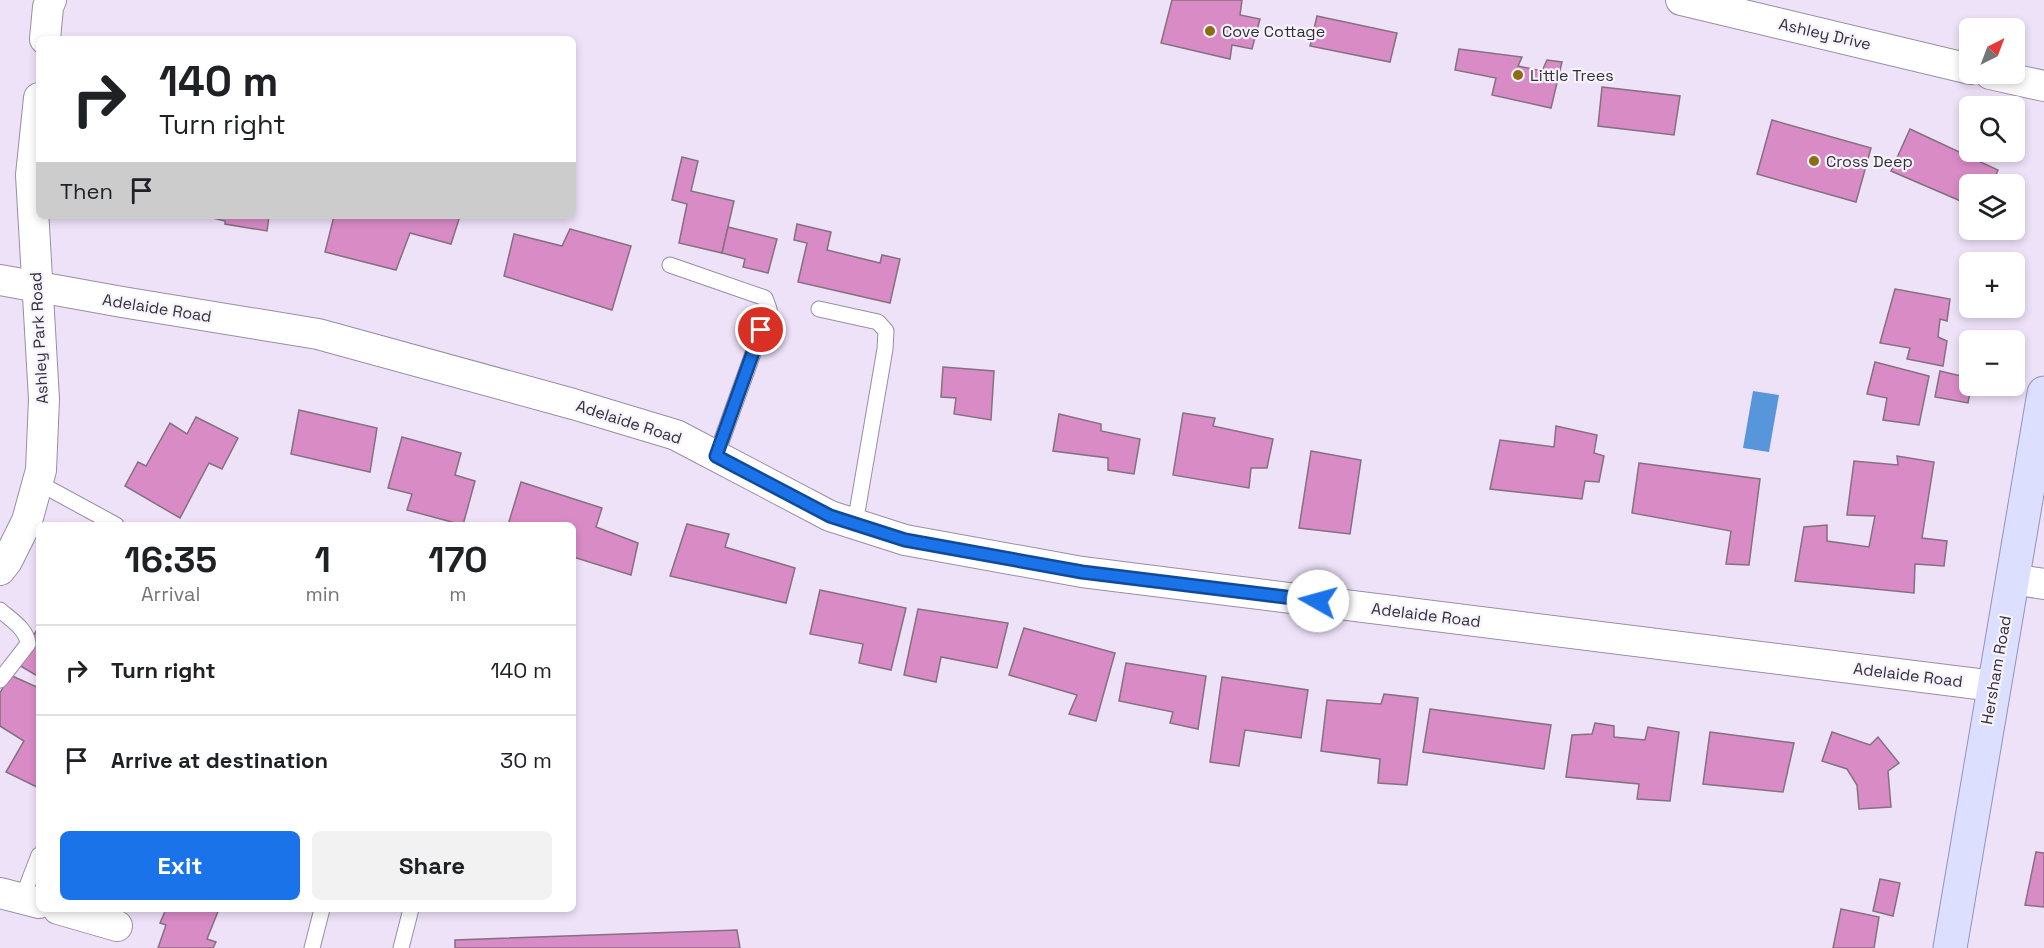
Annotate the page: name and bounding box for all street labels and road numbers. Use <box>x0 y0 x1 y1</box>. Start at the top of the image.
street label: Ashley Drive <box>1777 13 1873 55</box>
street label: Ashley Park Road <box>25 271 53 405</box>
street label: Adelaide Road <box>101 289 213 327</box>
street label: Adelaide Road <box>573 395 685 449</box>
street label: Adelaide Road <box>1370 598 1482 632</box>
street label: Hersham Road <box>1976 614 2016 726</box>
street label: Adelaide Road <box>1852 658 1964 692</box>

